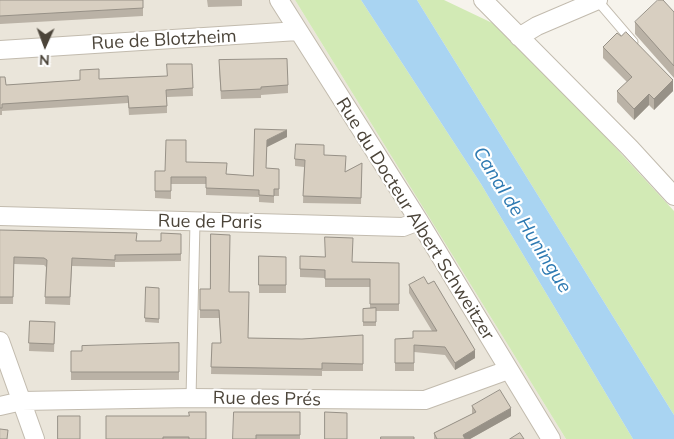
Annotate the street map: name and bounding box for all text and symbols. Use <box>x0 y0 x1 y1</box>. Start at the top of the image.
north arrow <box>20 20 70 70</box>
street label: Rue de Blotzheim <box>91 25 237 55</box>
text: N <box>39 51 50 69</box>
street label: Rue du Docteur Albert Schweitzer <box>331 94 499 344</box>
water label: Canal de Huningue <box>468 143 576 297</box>
street label: Rue de Paris <box>158 210 262 234</box>
street label: Rue des Prés <box>213 387 321 411</box>

